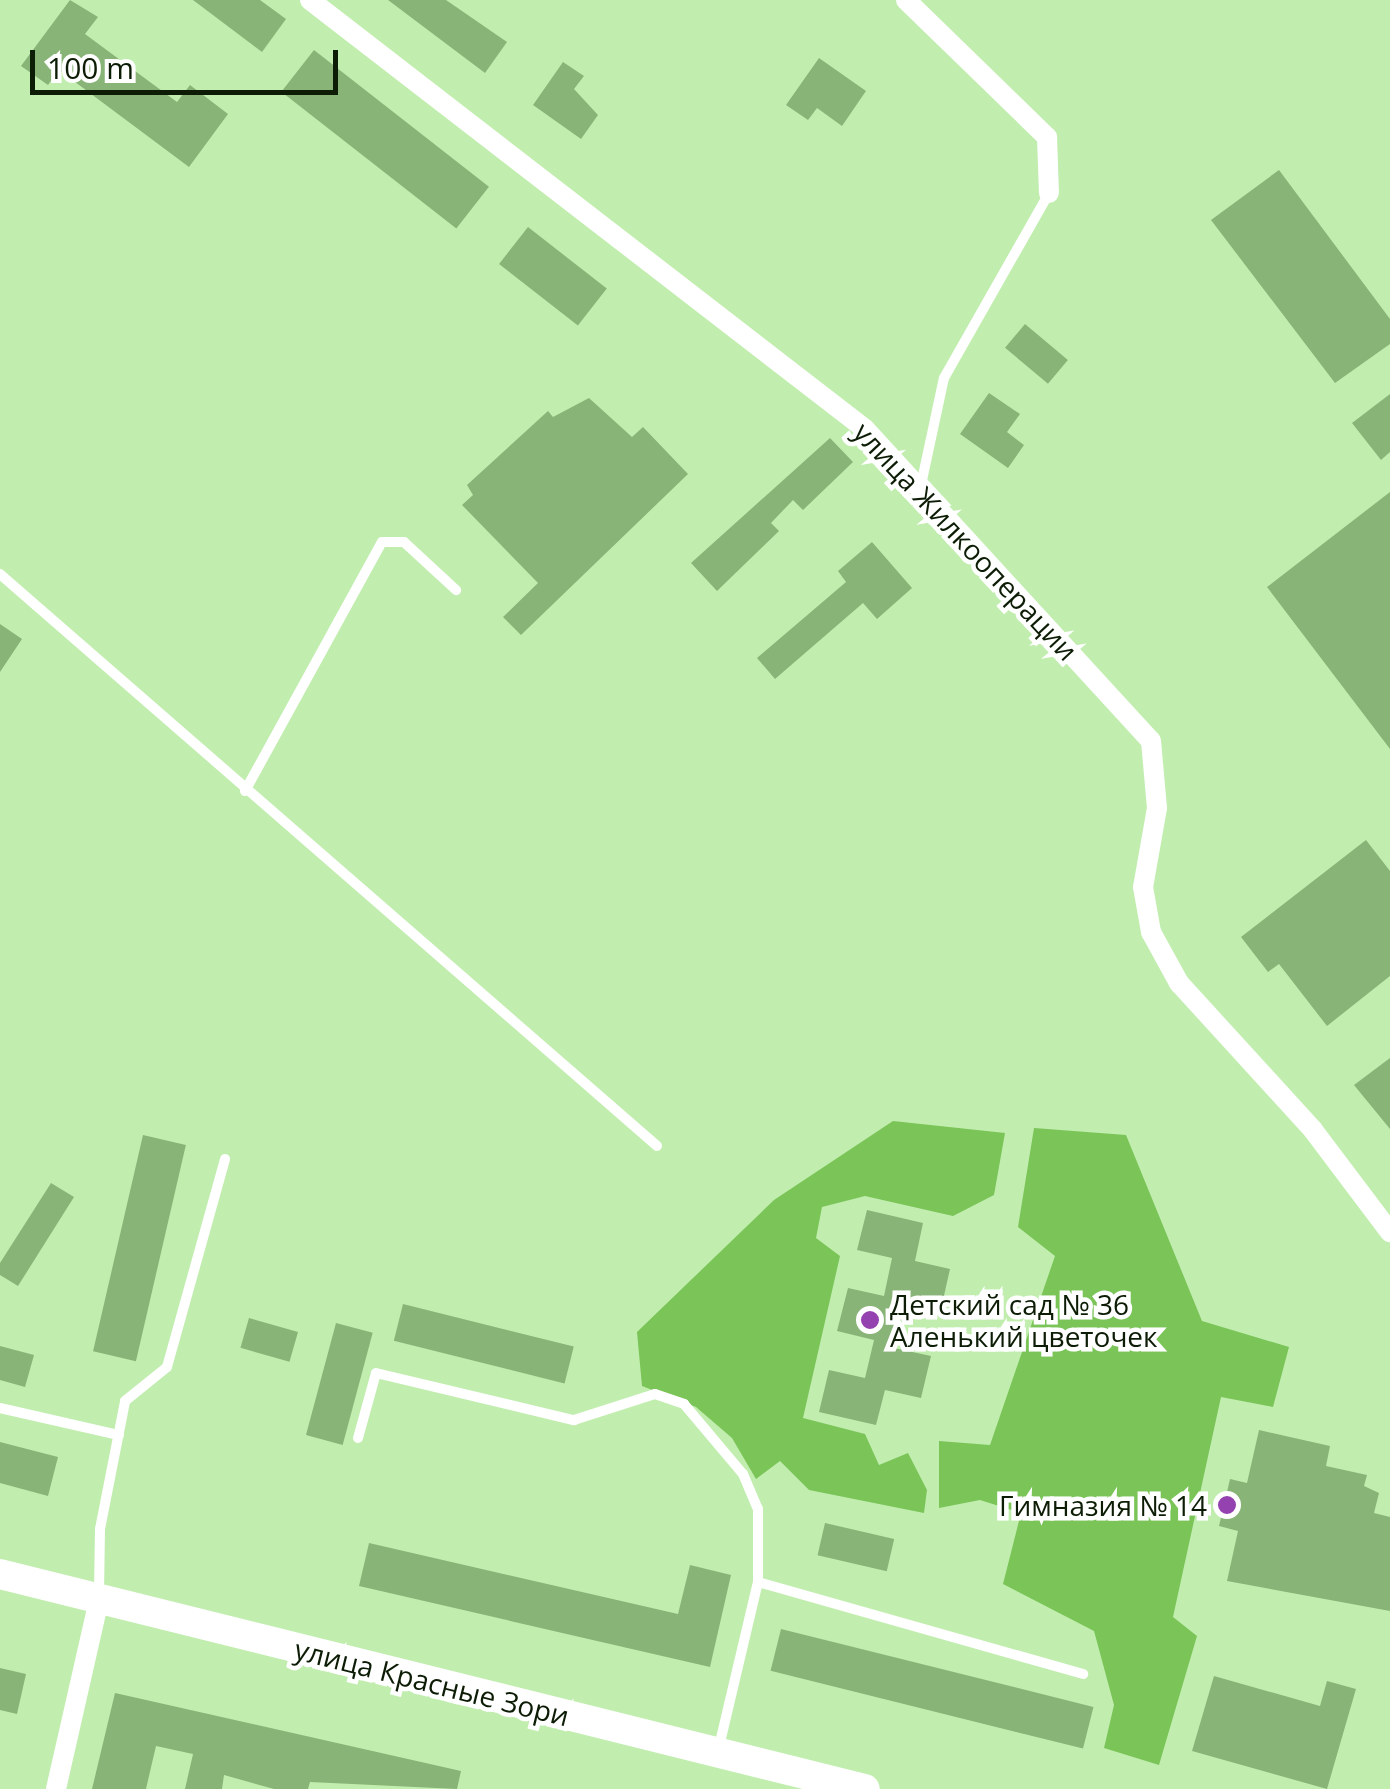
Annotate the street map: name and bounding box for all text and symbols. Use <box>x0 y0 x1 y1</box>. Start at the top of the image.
scale bar <box>35 30 342 92</box>
text: 100 m <box>47 47 134 88</box>
street label: улица Жилкооперации <box>847 415 1085 667</box>
place label: Детский сад № 36 Аленький цветочек <box>890 1287 1158 1353</box>
marker: Детский сад № 36 Аленький цветочек <box>859 1309 881 1331</box>
place label: Гимназия № 14 <box>999 1488 1207 1522</box>
marker: Гимназия № 14 <box>1216 1494 1238 1516</box>
street label: улица Красные Зори <box>291 1632 573 1732</box>

